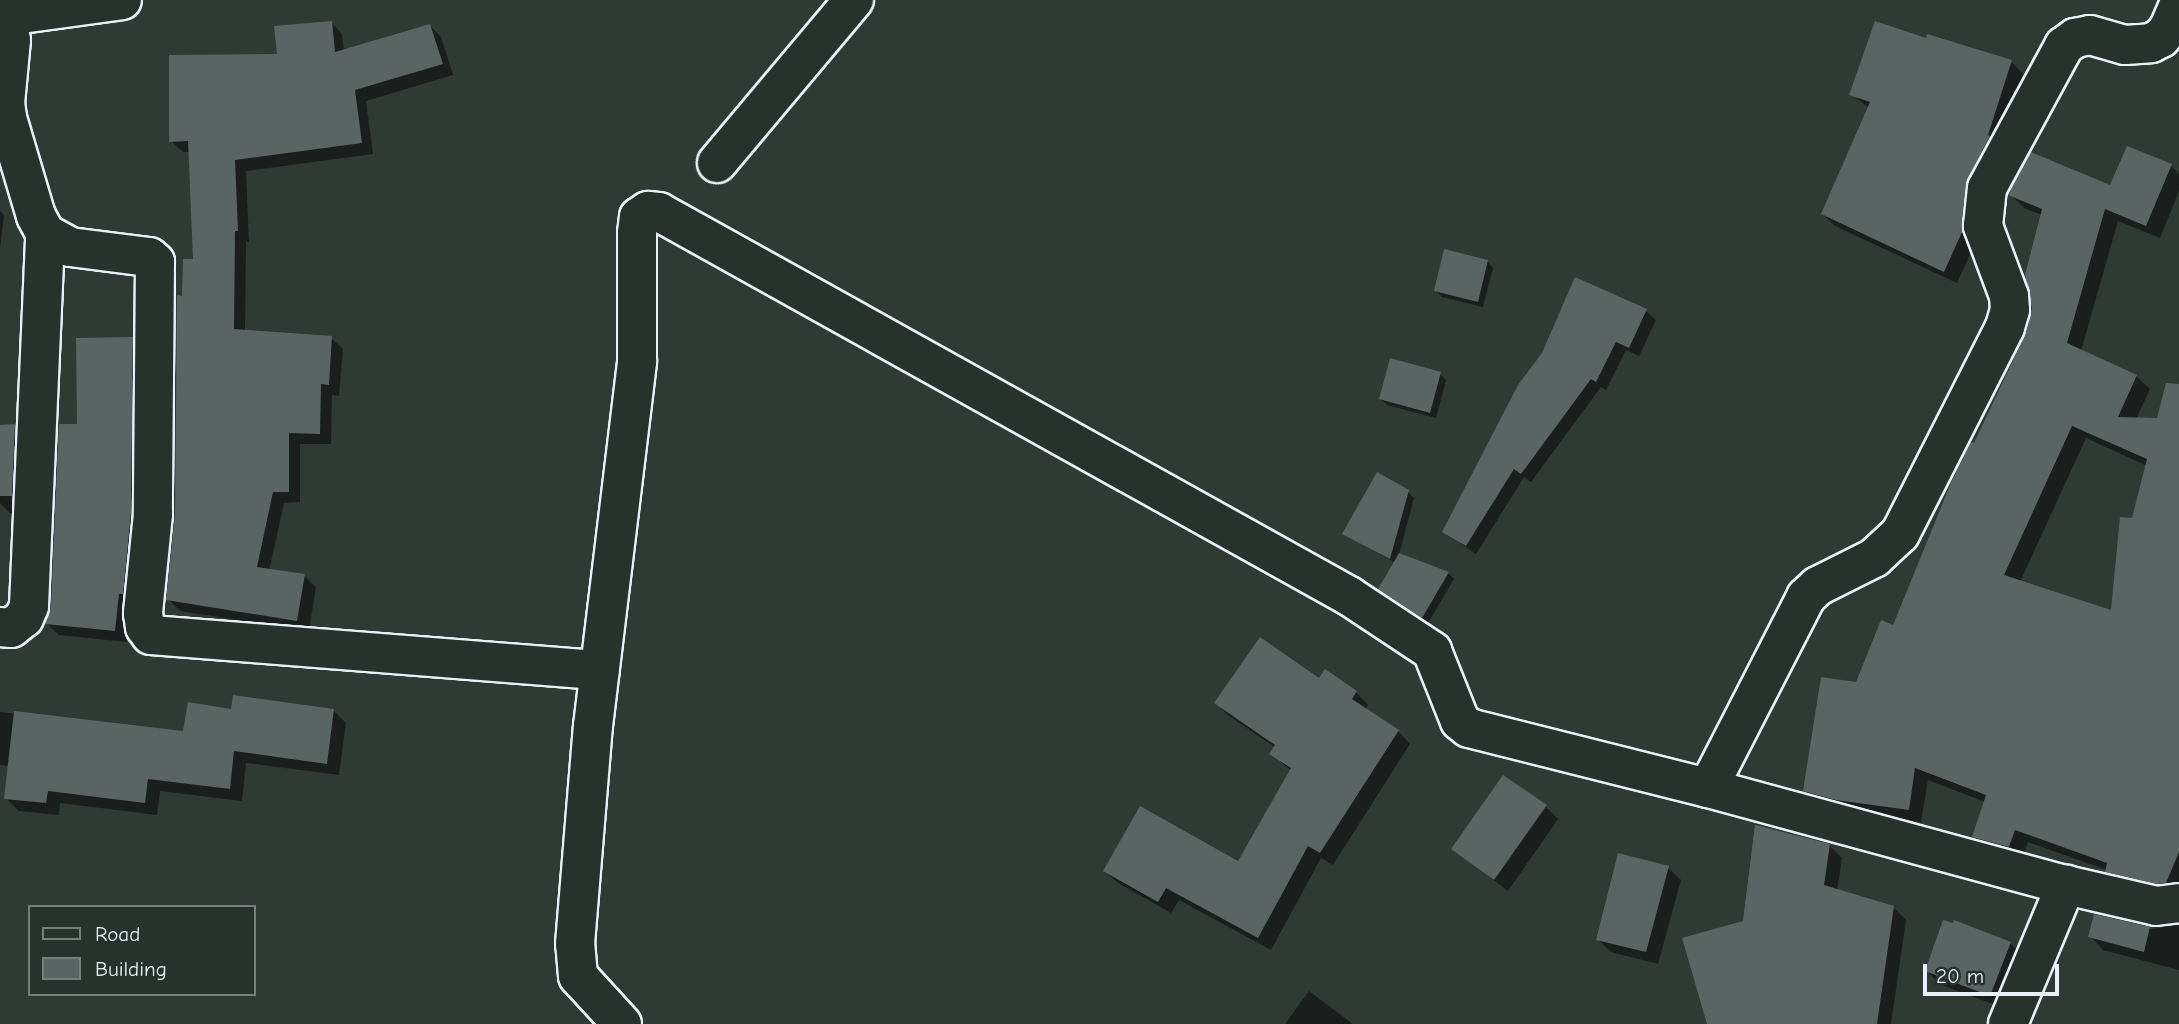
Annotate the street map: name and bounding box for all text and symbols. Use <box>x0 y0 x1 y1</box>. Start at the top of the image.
legend <box>28 905 256 996</box>
text: Road <box>95 922 140 946</box>
scale bar <box>1927 950 2064 994</box>
text: Building <box>95 957 167 981</box>
text: 20 m <box>1936 964 1984 988</box>

